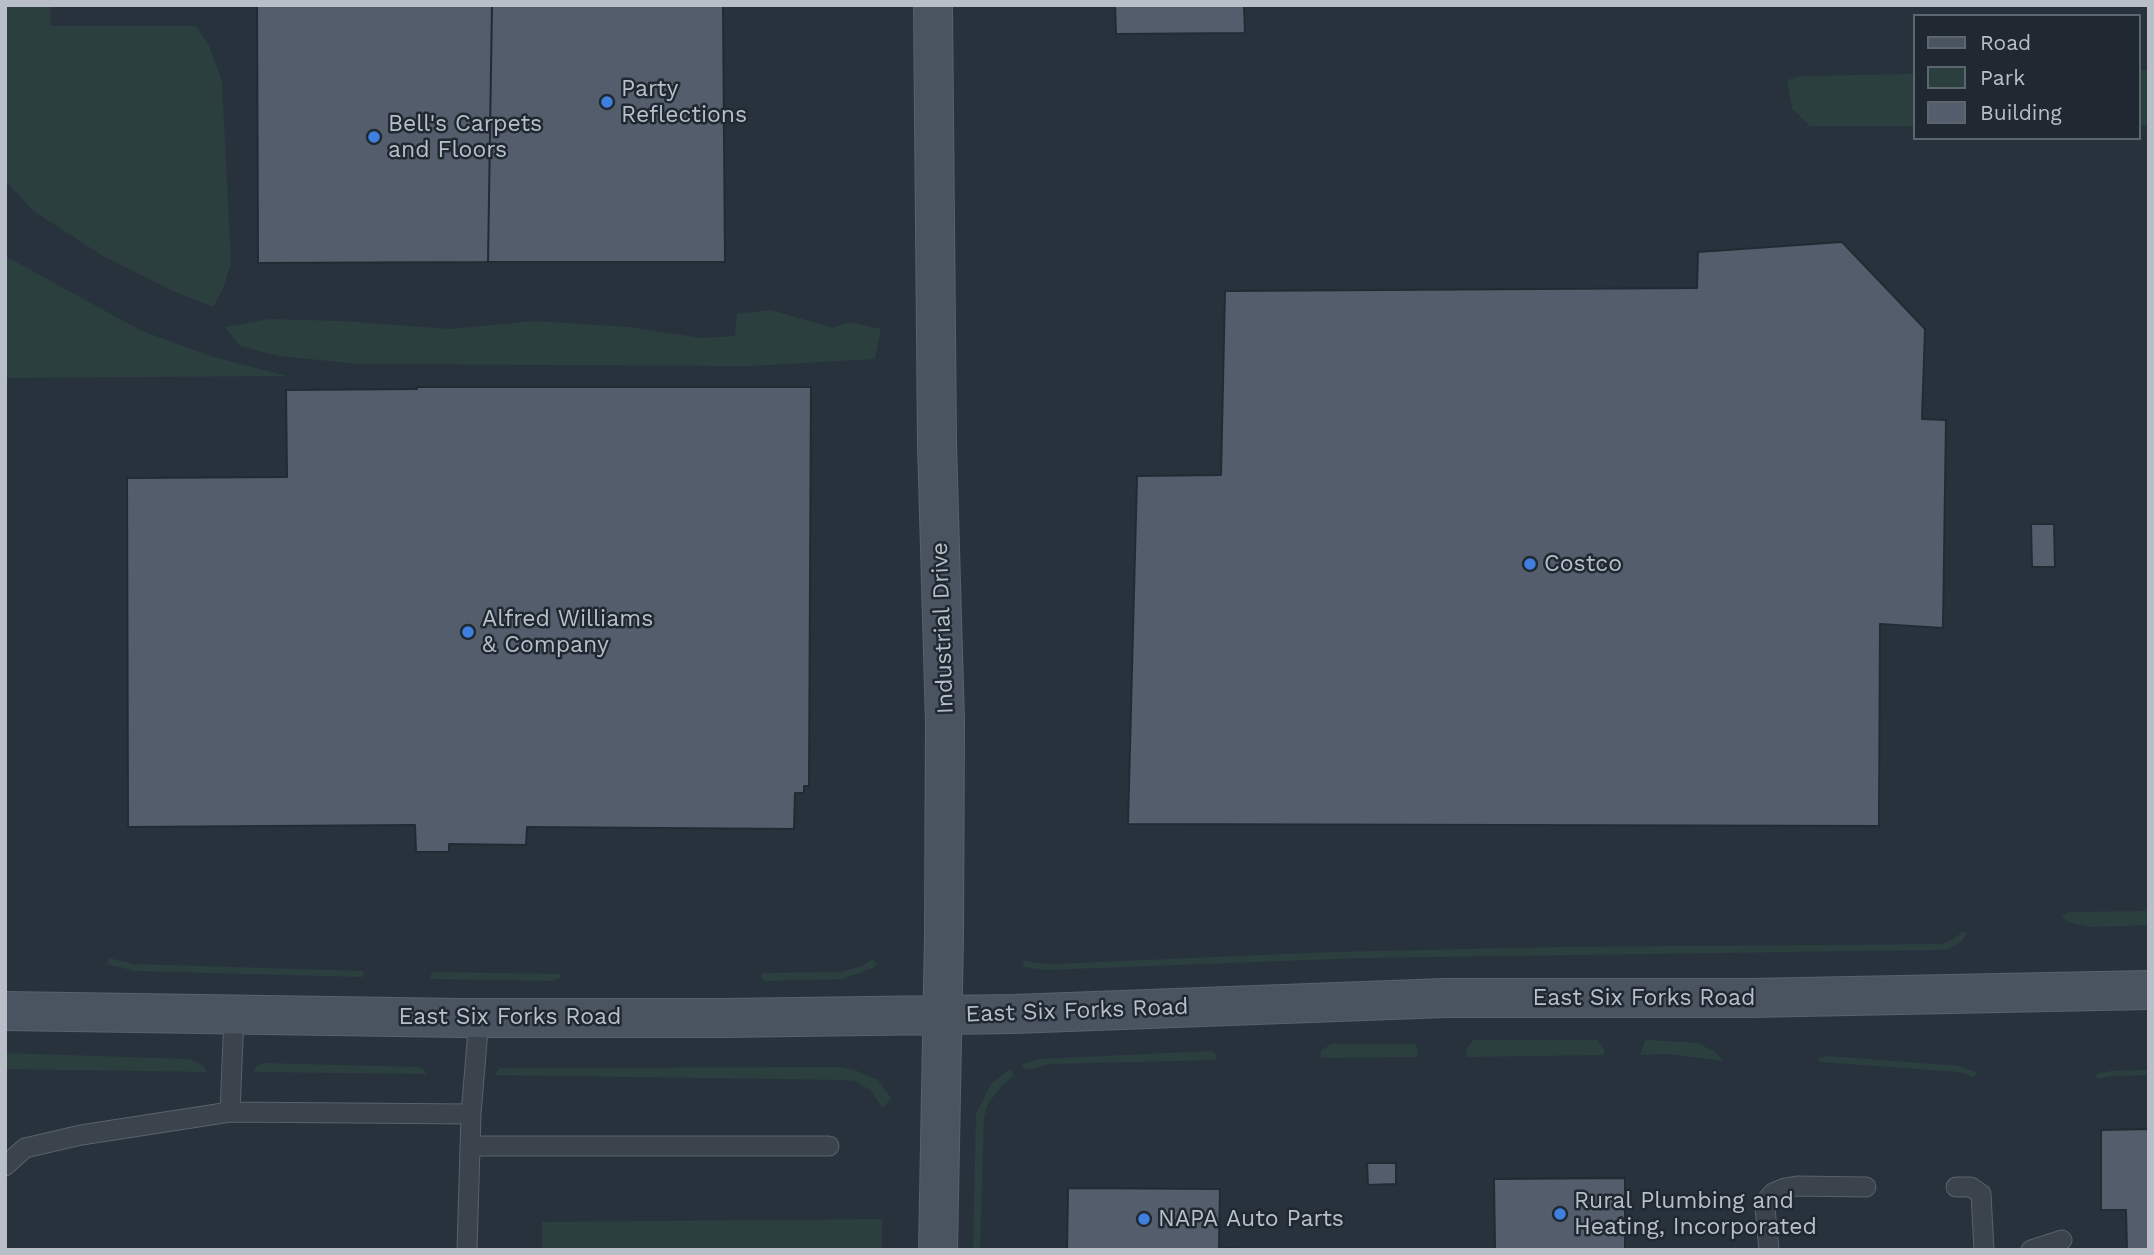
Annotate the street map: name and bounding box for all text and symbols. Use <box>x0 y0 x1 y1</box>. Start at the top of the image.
legend <box>1912 14 2140 140</box>
text: Road <box>1980 30 2031 55</box>
text: Park <box>1980 65 2025 90</box>
place label: Party Reflections <box>621 75 747 129</box>
marker: Party Reflections <box>599 94 615 110</box>
text: Building <box>1980 100 2062 125</box>
place label: Bell's Carpets and Floors <box>388 110 542 164</box>
marker: Bell's Carpets and Floors <box>366 129 382 145</box>
street label: Industrial Drive <box>926 542 960 714</box>
place label: Costco <box>1544 550 1622 578</box>
marker: Costco <box>1522 556 1538 572</box>
place label: Alfred Williams & Company <box>482 605 653 659</box>
marker: Alfred Williams & Company <box>460 624 476 640</box>
street label: East Six Forks Road <box>1533 984 1755 1012</box>
street label: East Six Forks Road <box>965 993 1189 1029</box>
street label: East Six Forks Road <box>399 1003 621 1031</box>
place label: Rural Plumbing and Heating, Incorporated <box>1574 1187 1817 1241</box>
place label: NAPA Auto Parts <box>1158 1205 1344 1233</box>
marker: Rural Plumbing and Heating, Incorporated <box>1552 1206 1568 1222</box>
marker: NAPA Auto Parts <box>1136 1211 1152 1227</box>

